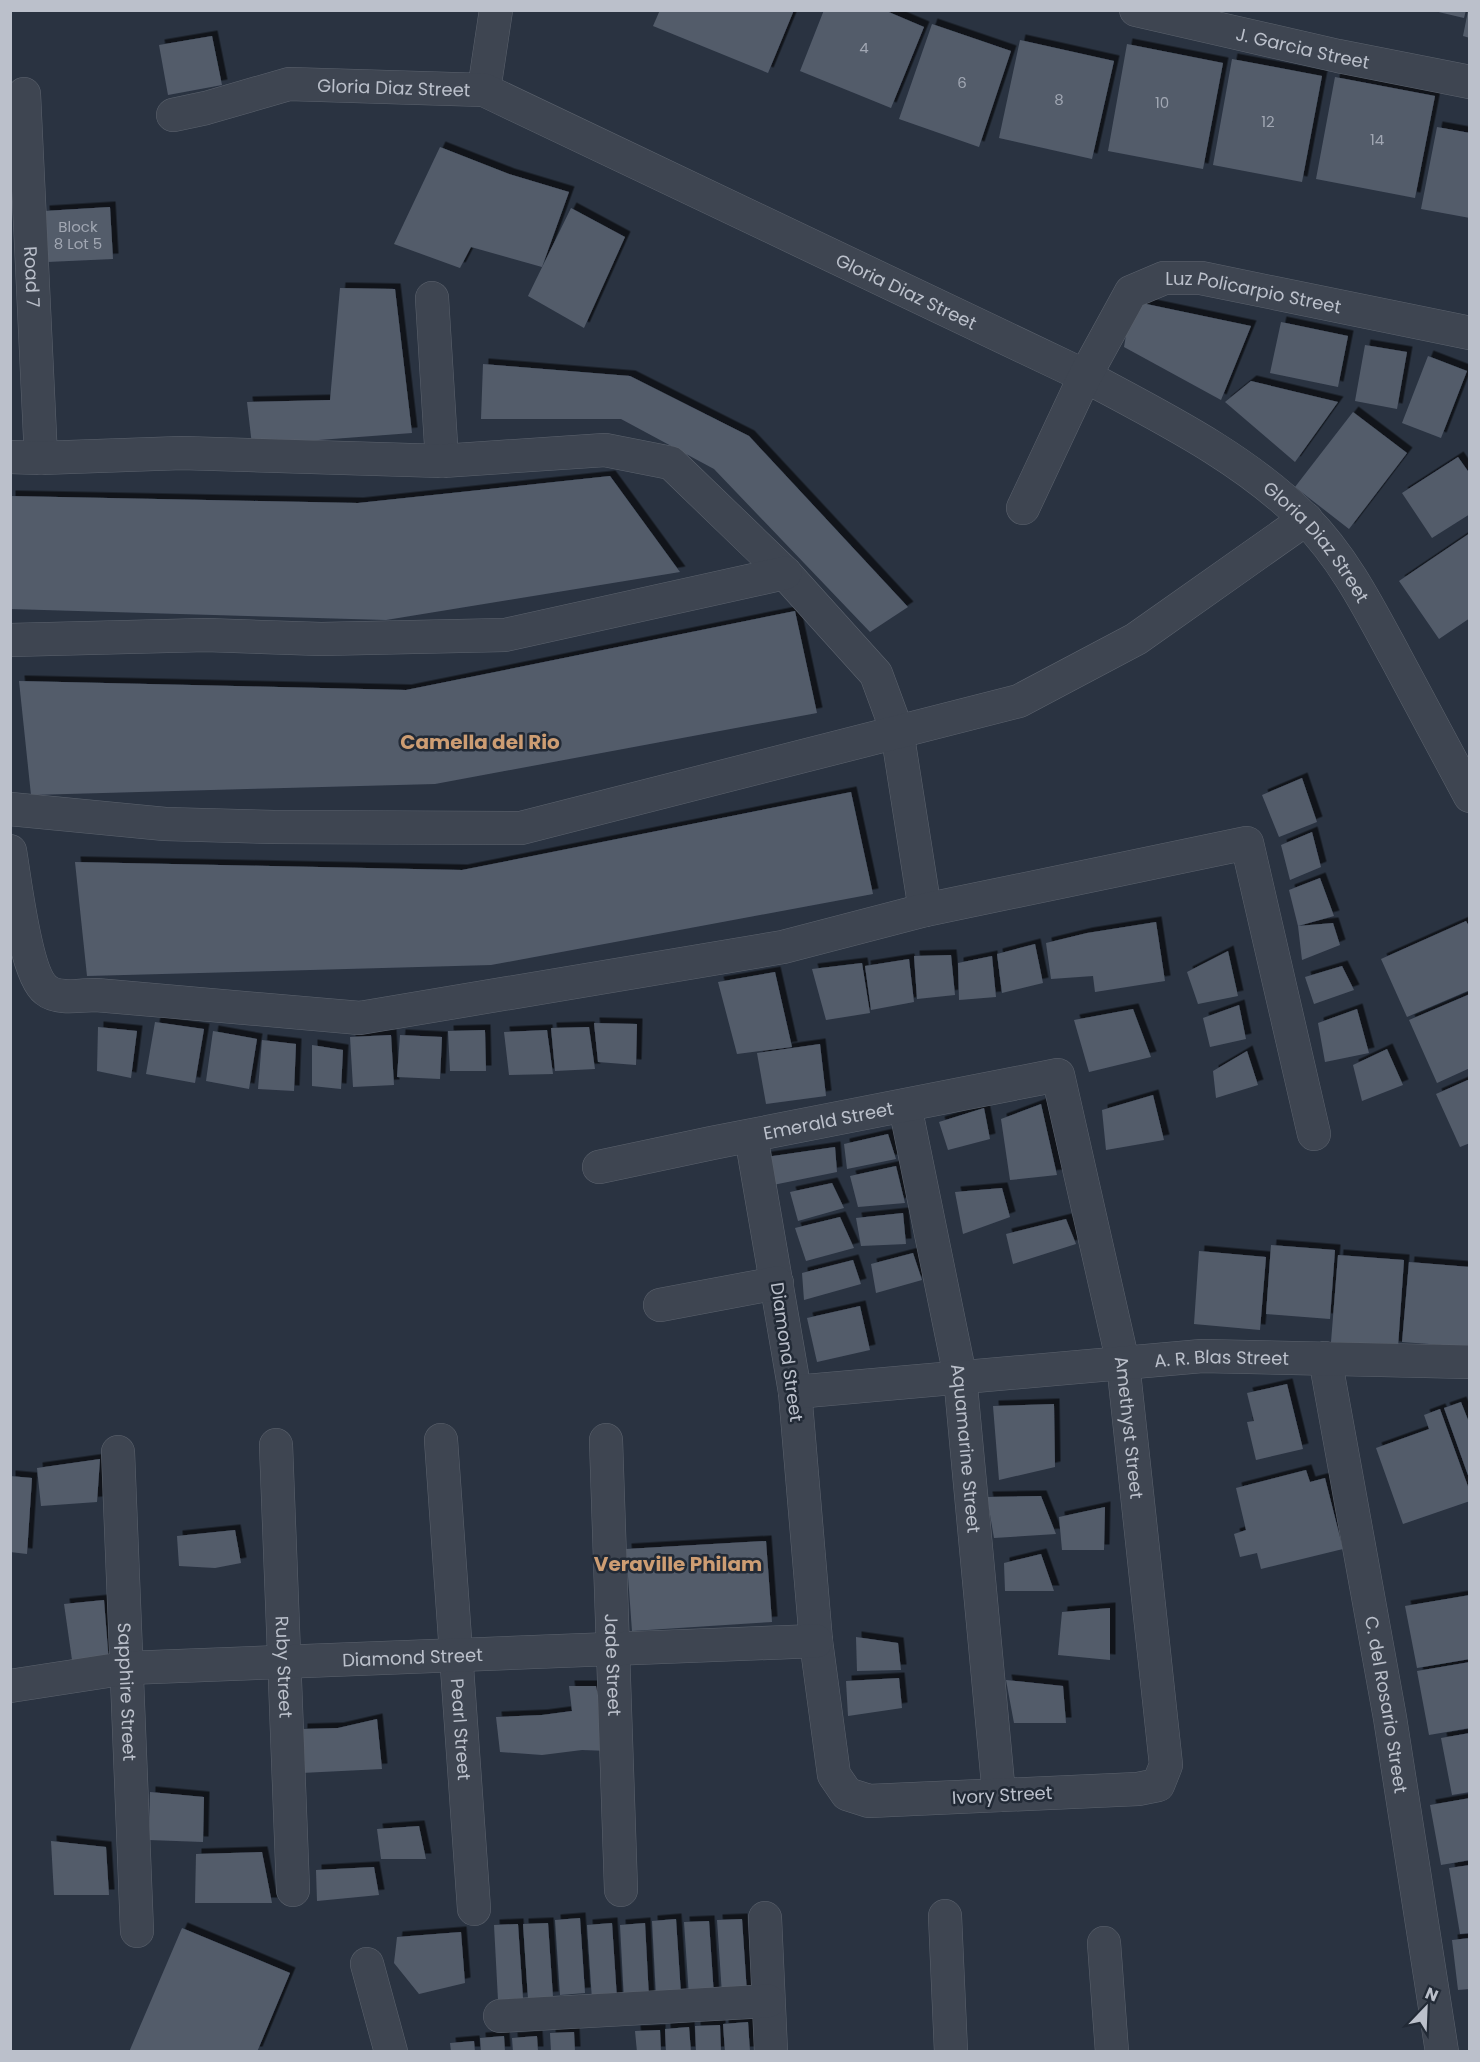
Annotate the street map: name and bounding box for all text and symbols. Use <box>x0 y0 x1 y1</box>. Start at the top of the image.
street label: J. Garcia Street <box>1234 21 1372 74</box>
house number: 4 <box>859 37 869 58</box>
street label: Gloria Diaz Street <box>317 72 471 102</box>
house number: 6 <box>957 72 967 93</box>
house number: 8 <box>1054 89 1064 110</box>
house number: 10 <box>1155 92 1169 113</box>
house number: 12 <box>1261 111 1275 132</box>
house number: 14 <box>1370 129 1384 150</box>
house number: Block 8 Lot 5 <box>54 216 102 254</box>
street label: Road 7 <box>19 246 46 308</box>
street label: Gloria Diaz Street <box>832 247 981 335</box>
street label: Luz Policarpio Street <box>1165 265 1344 319</box>
street label: Gloria Diaz Street <box>1258 475 1376 607</box>
district label: Camella del Rio <box>400 728 560 756</box>
street label: Emerald Street <box>761 1095 895 1145</box>
street label: Diamond Street <box>765 1281 809 1423</box>
street label: A. R. Blas Street <box>1153 1343 1289 1373</box>
street label: Amethyst Street <box>1109 1353 1150 1500</box>
street label: Aquamarine Street <box>945 1361 987 1534</box>
district label: Veraville Philam <box>594 1550 762 1578</box>
street label: Jade Street <box>599 1613 628 1717</box>
street label: C. del Rosario Street <box>1359 1614 1414 1795</box>
street label: Ruby Street <box>270 1615 299 1718</box>
street label: Sapphire Street <box>112 1622 143 1762</box>
street label: Diamond Street <box>342 1642 483 1672</box>
street label: Pearl Street <box>445 1677 477 1781</box>
street label: Ivory Street <box>951 1780 1053 1810</box>
north arrow <box>1396 1978 1456 2038</box>
text: N <box>1422 1982 1442 2008</box>

